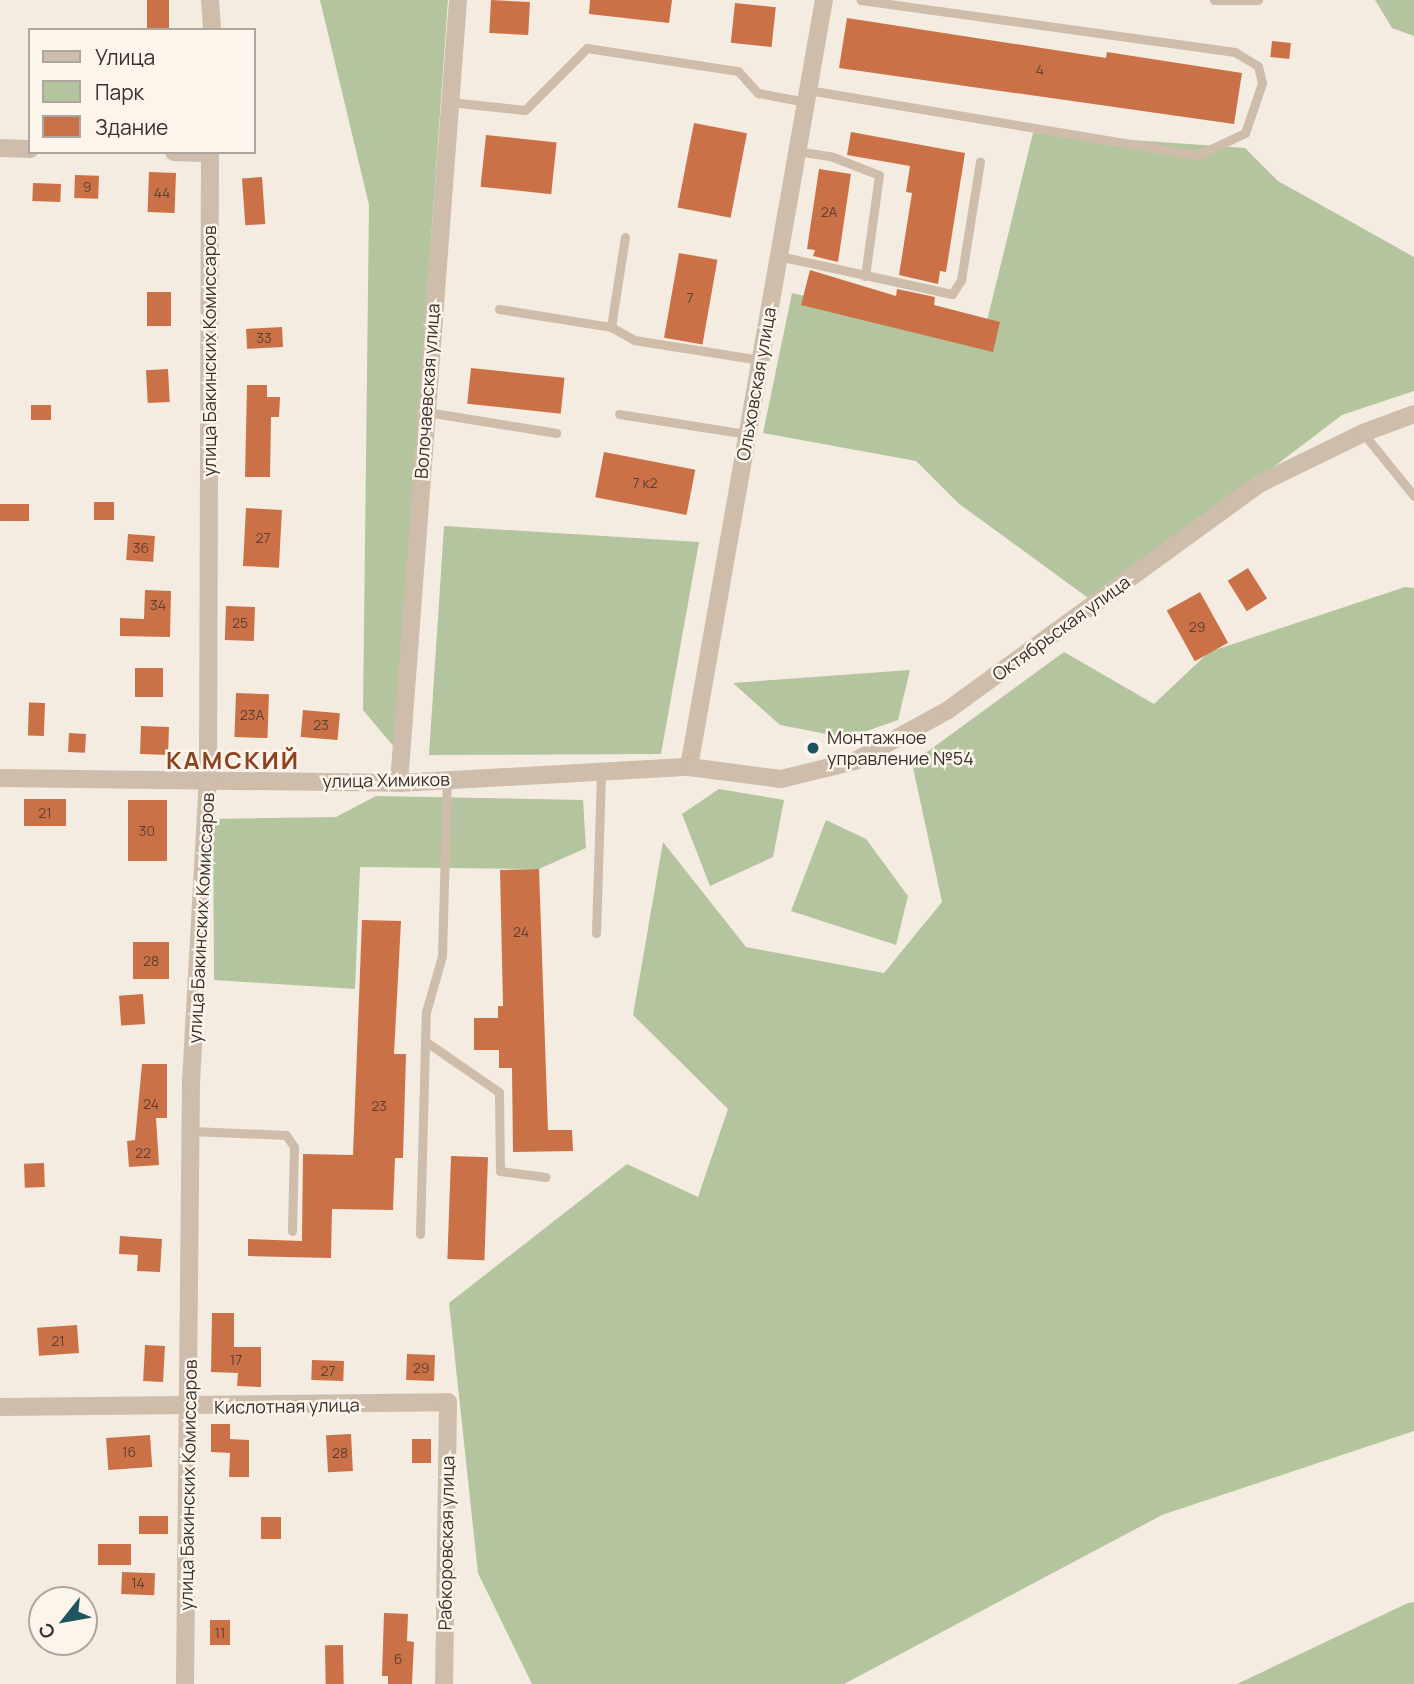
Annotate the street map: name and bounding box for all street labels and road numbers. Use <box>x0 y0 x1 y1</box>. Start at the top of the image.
street label: улица Бакинских Комиссаров <box>198 225 220 477</box>
street label: Волочаевская улица <box>410 302 444 480</box>
street label: Ольховская улица <box>732 305 780 463</box>
street label: Октябрьская улица <box>988 571 1134 685</box>
street label: улица Химиков <box>322 768 450 792</box>
street label: улица Бакинских Комиссаров <box>184 792 218 1044</box>
street label: улица Бакинских Комиссаров <box>175 1359 201 1611</box>
street label: Кислотная улица <box>214 1394 360 1418</box>
street label: Рабкоровская улица <box>434 1455 458 1631</box>

